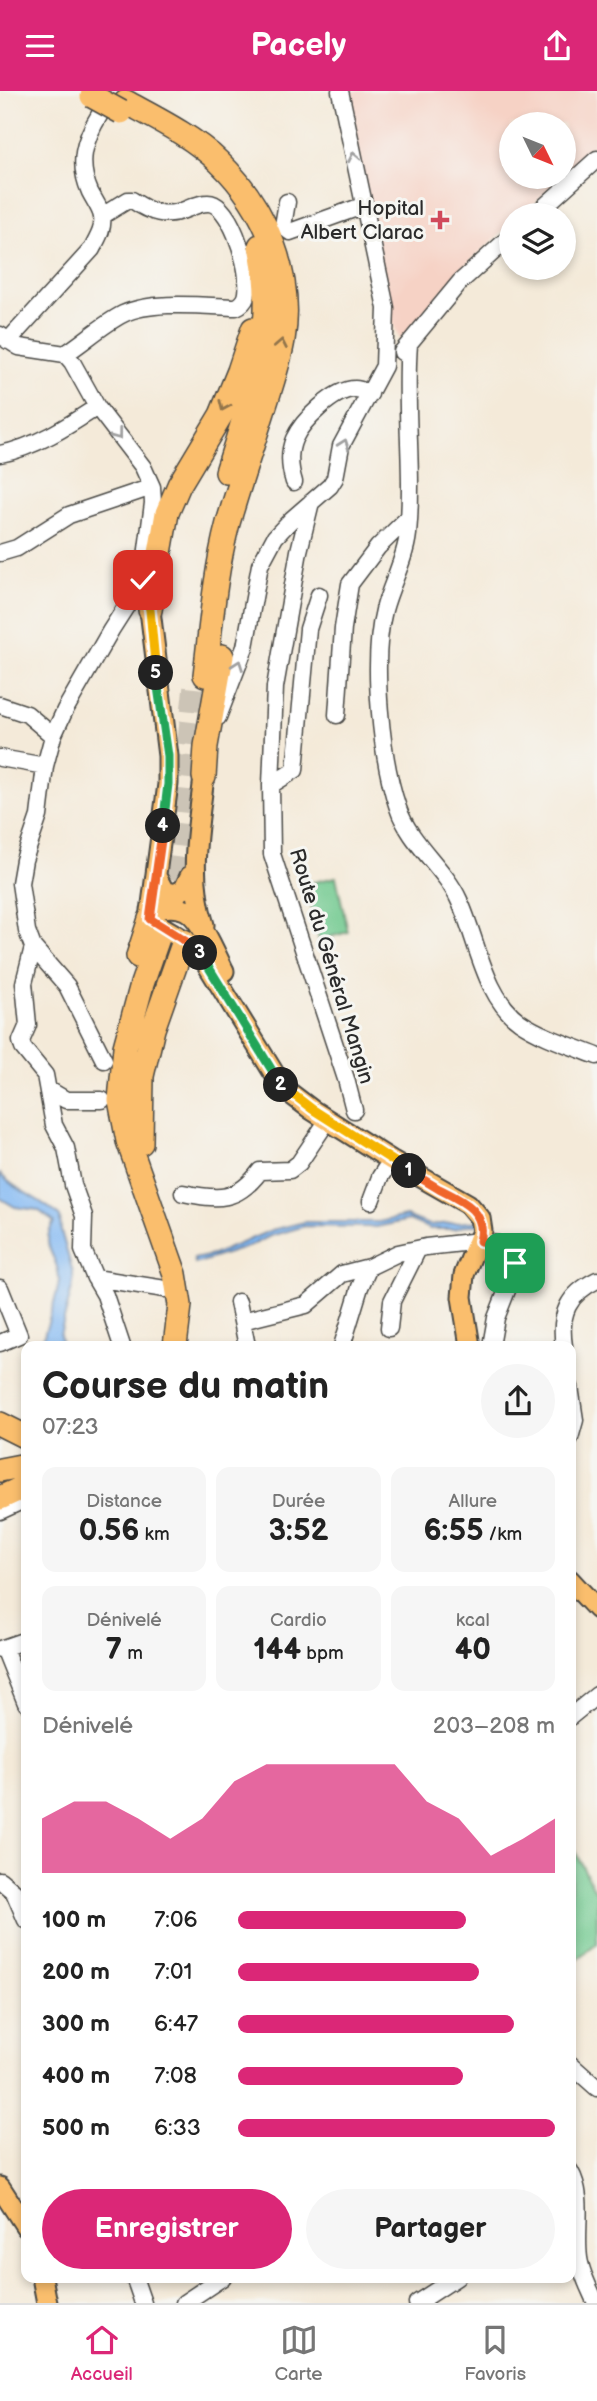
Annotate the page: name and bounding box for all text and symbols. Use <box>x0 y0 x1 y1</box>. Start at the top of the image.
text: Pacely <box>251 26 346 65</box>
icon: menu <box>21 27 59 65</box>
icon: share <box>538 27 576 65</box>
north arrow <box>499 112 576 189</box>
map controls <box>499 112 576 280</box>
one-way arrow <box>348 151 363 163</box>
place label: Hopital Albert Clarac <box>301 196 424 245</box>
button: layers <box>499 203 576 280</box>
marker: Hopital Albert Clarac <box>430 210 450 230</box>
one-way arrow <box>273 338 288 350</box>
one-way arrow <box>218 399 232 411</box>
one-way arrow <box>109 428 122 440</box>
one-way arrow <box>335 439 349 451</box>
pin <box>113 550 173 610</box>
icon: check <box>124 561 162 599</box>
pin: 5 <box>138 655 174 691</box>
one-way arrow <box>230 660 244 672</box>
text: 5 <box>150 661 161 684</box>
pin: 4 <box>146 809 180 843</box>
text: 4 <box>157 814 168 837</box>
street label: Route du Général Mangin <box>284 845 379 1087</box>
pin: 3 <box>182 935 218 971</box>
text: 3 <box>194 941 205 964</box>
pin: 2 <box>264 1067 298 1103</box>
text: 2 <box>275 1073 286 1096</box>
pin: 1 <box>392 1153 426 1189</box>
text: 1 <box>405 1159 413 1182</box>
pin <box>485 1233 545 1293</box>
icon: arrive <box>496 1244 534 1282</box>
text: Course du matin <box>42 1364 329 1409</box>
button: share <box>481 1364 555 1438</box>
text: 07:23 <box>42 1413 99 1441</box>
text: Distance <box>86 1490 162 1513</box>
text: Durée <box>272 1490 325 1513</box>
text: Allure <box>449 1490 497 1513</box>
text: 0.56 <box>79 1513 139 1549</box>
text: 3:52 <box>268 1513 328 1549</box>
text: 6:55 <box>423 1513 483 1549</box>
text: km <box>139 1523 170 1546</box>
text: /km <box>483 1523 522 1546</box>
text: Dénivelé <box>87 1609 162 1632</box>
text: Cardio <box>270 1609 327 1632</box>
text: kcal <box>456 1609 490 1632</box>
text: 7 <box>105 1632 122 1668</box>
text: 144 <box>253 1632 301 1668</box>
text: 40 <box>455 1632 491 1668</box>
text: m <box>122 1642 143 1665</box>
text: bpm <box>301 1642 344 1665</box>
text: Dénivelé <box>42 1712 133 1740</box>
text: 203–208 m <box>433 1712 555 1740</box>
text: 100 m <box>42 1906 106 1934</box>
text: 7:06 <box>154 1906 198 1934</box>
text: 200 m <box>42 1958 110 1986</box>
text: 7:01 <box>154 1958 192 1986</box>
text: 300 m <box>42 2010 110 2038</box>
text: 6:47 <box>154 2010 198 2038</box>
text: 400 m <box>42 2062 110 2090</box>
text: 7:08 <box>154 2062 197 2090</box>
text: 500 m <box>42 2114 110 2142</box>
text: 6:33 <box>154 2114 201 2142</box>
button: Enregistrer <box>42 2189 292 2269</box>
button: Partager <box>306 2189 555 2269</box>
tab: Accueil <box>71 2321 133 2386</box>
tab: Carte <box>275 2321 322 2386</box>
tab: Favoris <box>464 2321 526 2386</box>

